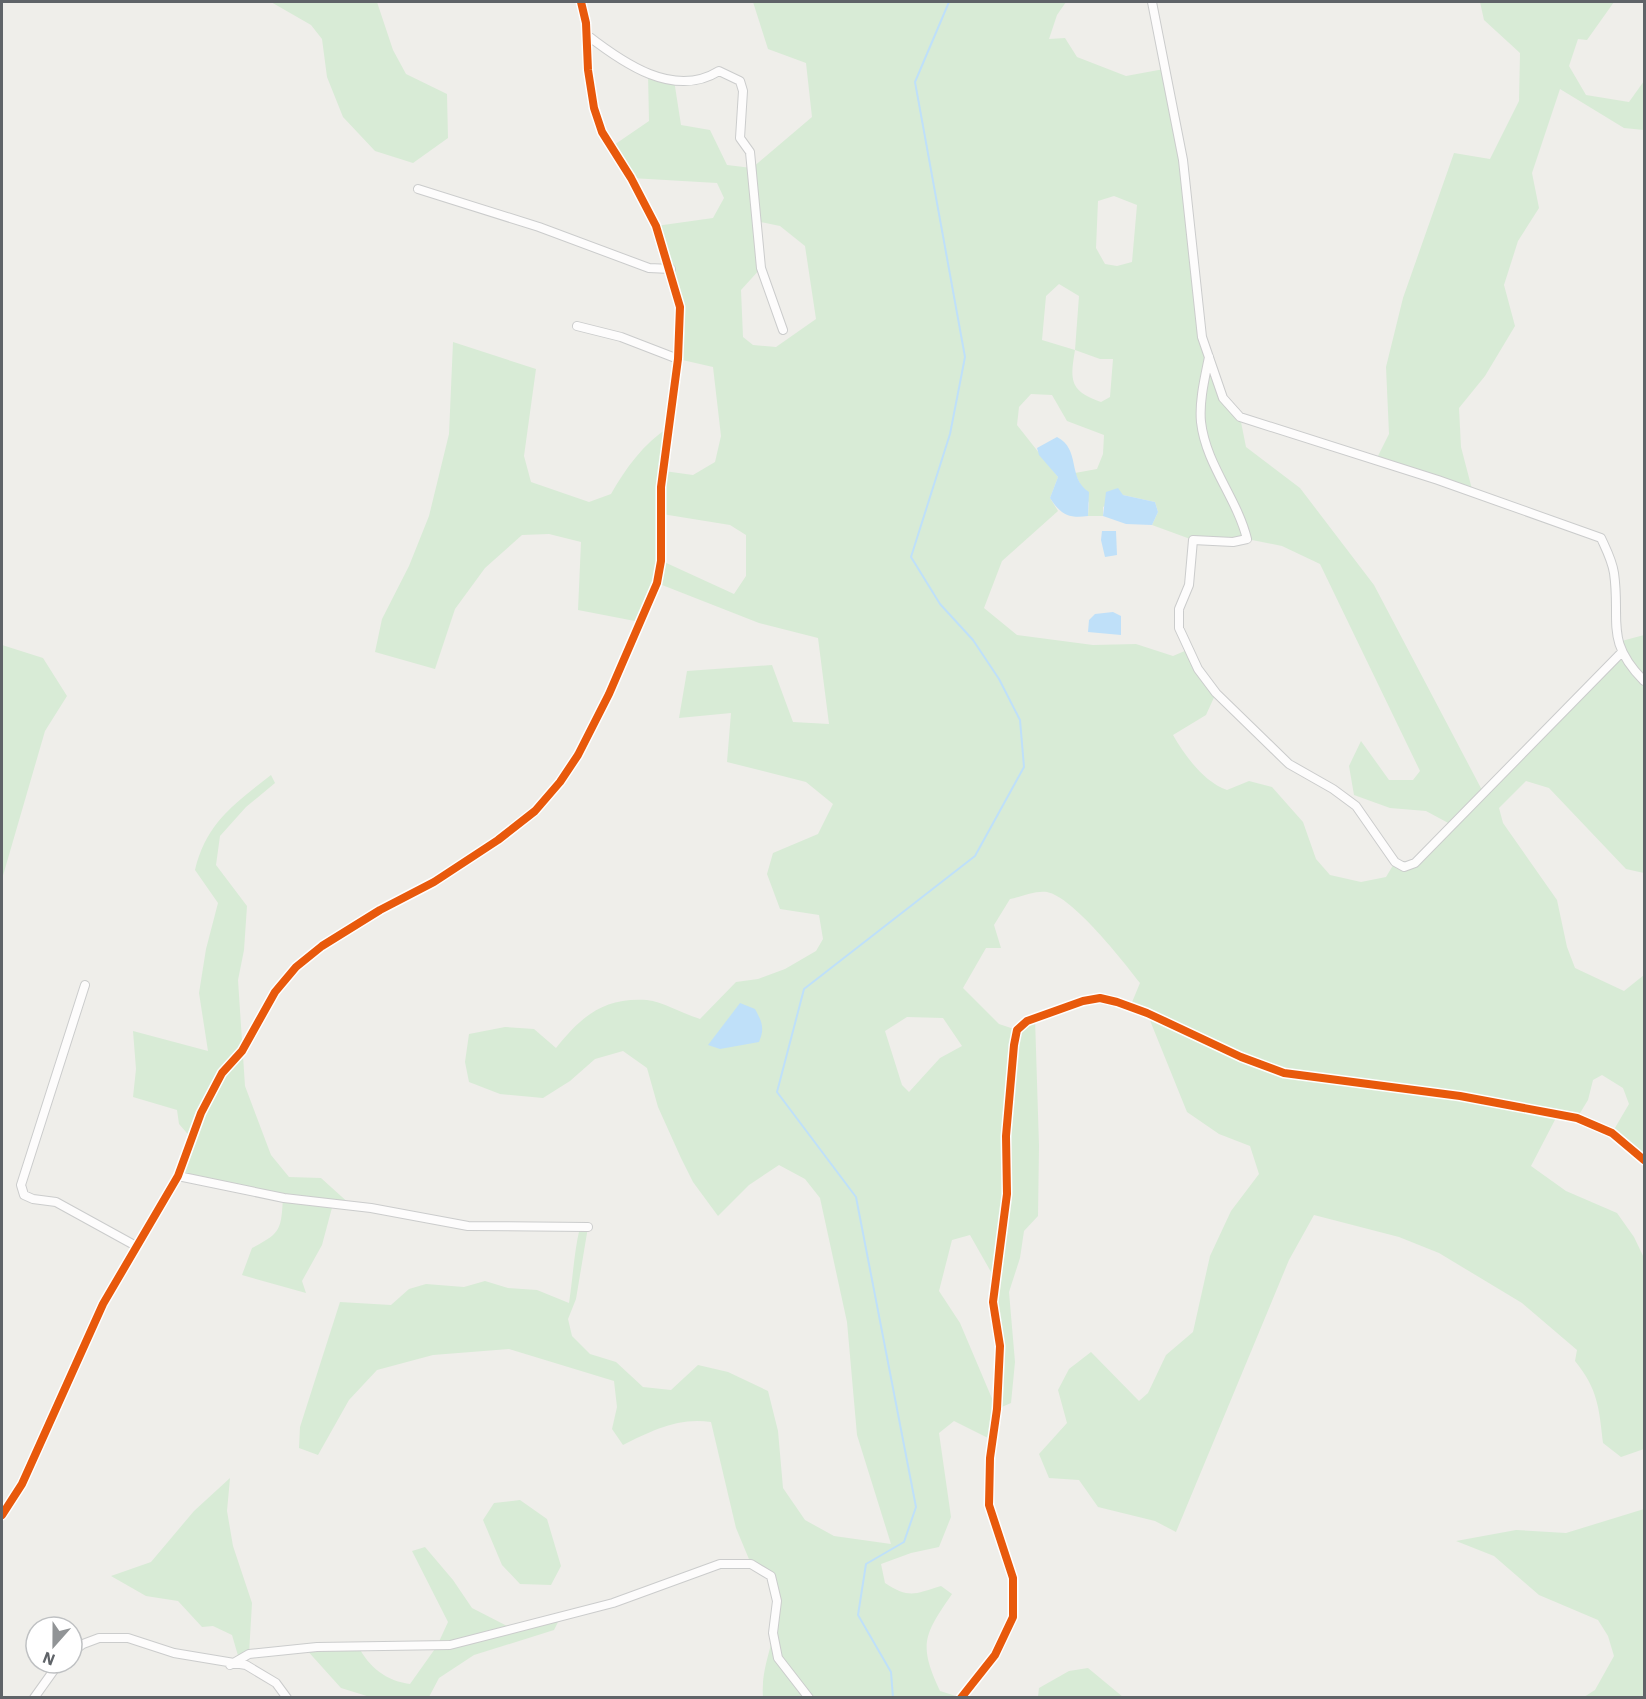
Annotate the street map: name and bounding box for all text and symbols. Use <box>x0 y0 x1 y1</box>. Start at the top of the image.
north arrow <box>24 1615 84 1675</box>
text: N <box>40 1648 58 1670</box>

